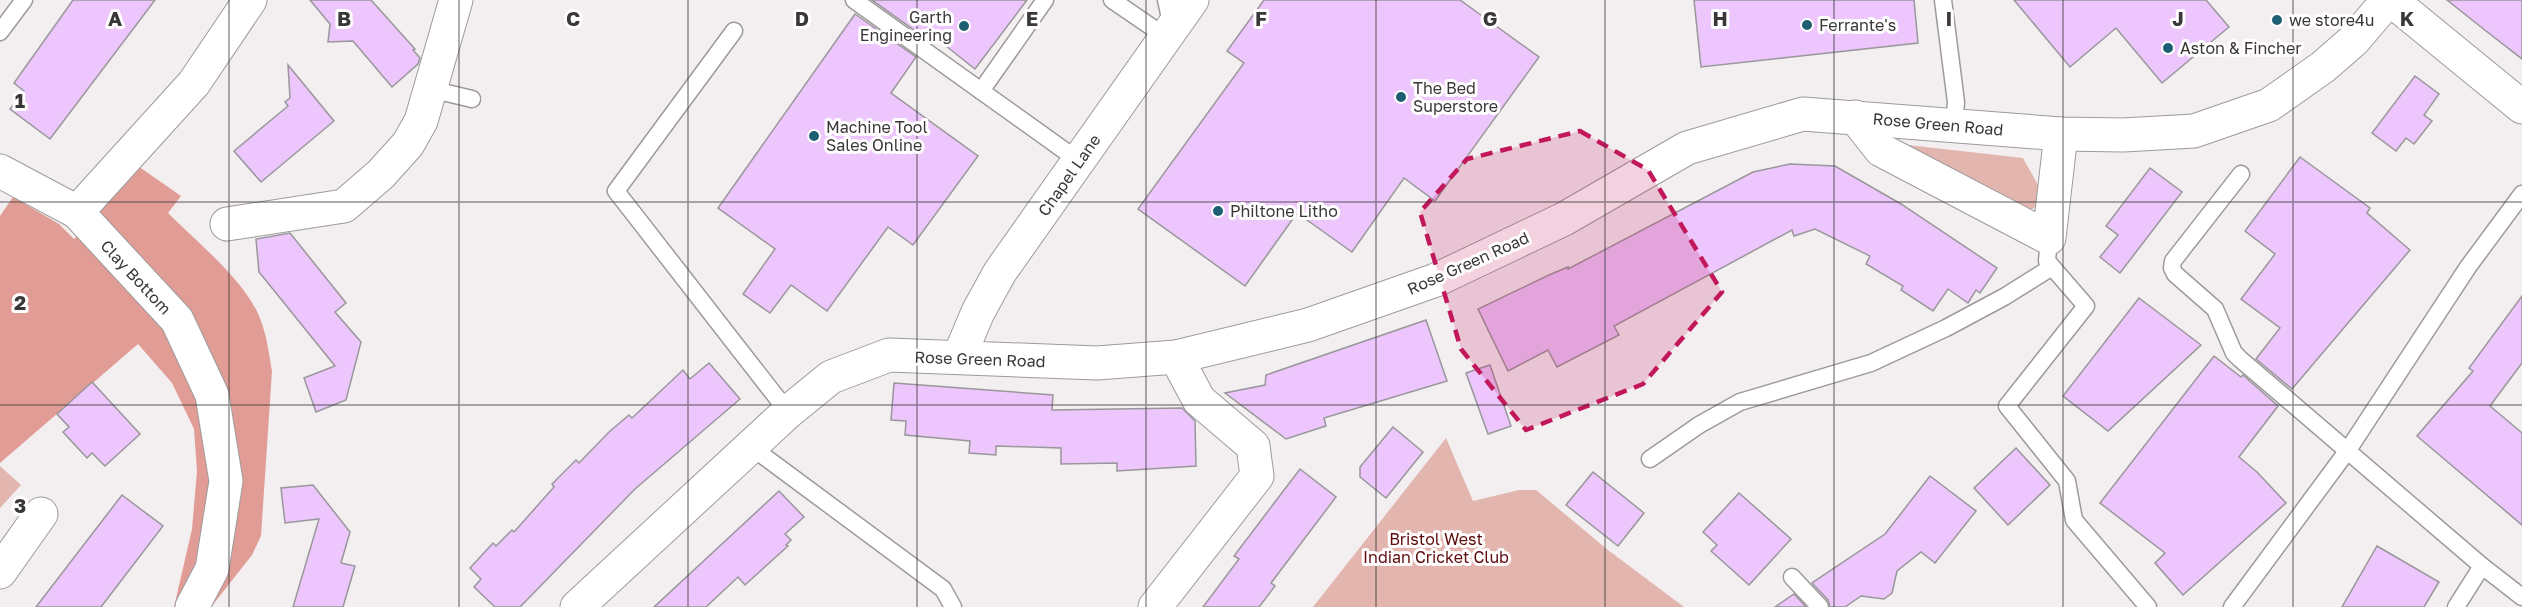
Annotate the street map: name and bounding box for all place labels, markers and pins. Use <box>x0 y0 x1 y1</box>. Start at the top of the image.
place label: Garth Engineering <box>860 7 952 45</box>
place label: we store4u <box>2289 10 2374 30</box>
marker: we store4u <box>2270 13 2284 27</box>
place label: Ferrante's <box>1819 15 1896 35</box>
marker: Ferrante's <box>1800 18 1814 32</box>
marker: Garth Engineering <box>957 19 971 33</box>
place label: Aston & Fincher <box>2180 38 2301 58</box>
marker: Aston & Fincher <box>2161 41 2175 55</box>
place label: The Bed Superstore <box>1413 78 1498 116</box>
marker: The Bed Superstore <box>1394 90 1408 104</box>
place label: Machine Tool Sales Online <box>826 117 928 155</box>
marker: Machine Tool Sales Online <box>807 129 821 143</box>
place label: Philtone Litho <box>1230 201 1338 221</box>
marker: Philtone Litho <box>1211 204 1225 218</box>

